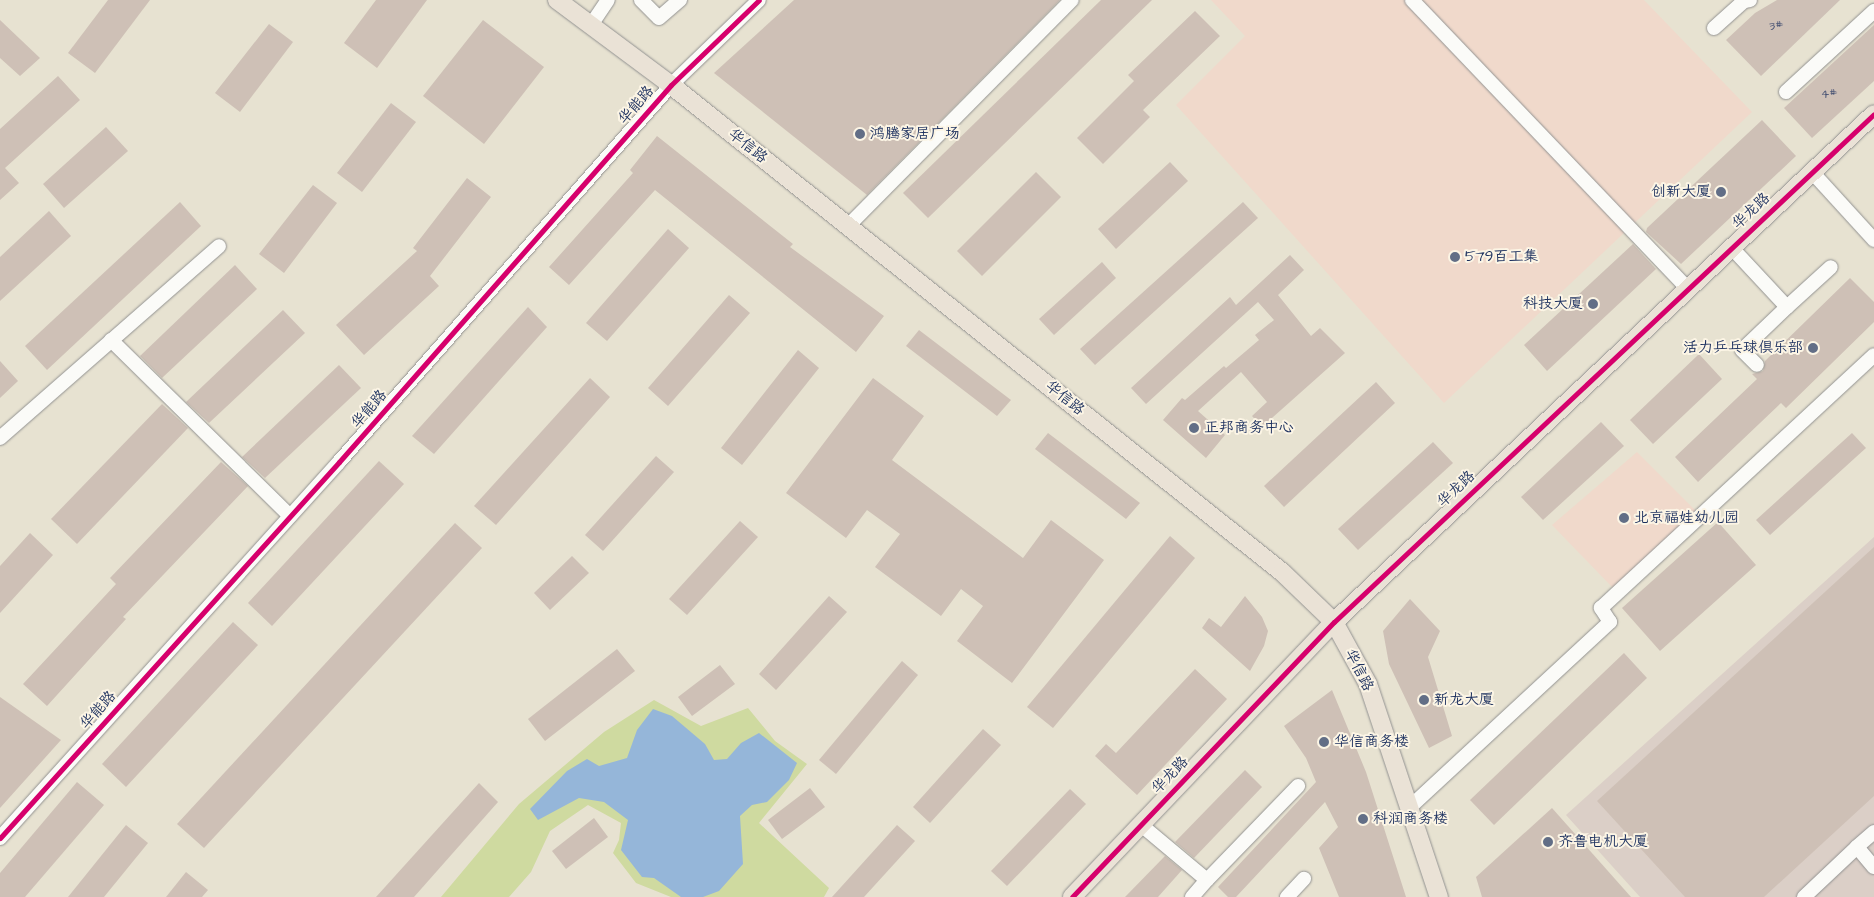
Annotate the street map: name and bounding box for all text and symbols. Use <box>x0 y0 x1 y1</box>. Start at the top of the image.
house number: 3# <box>1769 20 1783 34</box>
street label: 华能路 <box>614 82 658 128</box>
house number: 4# <box>1821 88 1837 102</box>
street label: 华信路 <box>725 125 771 167</box>
place label: 鸿腾家居广场 <box>870 125 960 143</box>
marker: 鸿腾家居广场 <box>854 128 866 140</box>
place label: 创新大厦 <box>1651 183 1711 201</box>
marker: 创新大厦 <box>1715 186 1727 198</box>
street label: 华龙路 <box>1728 189 1774 233</box>
place label: 579百工集 <box>1465 248 1538 266</box>
marker: 579百工集 <box>1449 251 1461 263</box>
place label: 科技大厦 <box>1523 295 1583 313</box>
marker: 科技大厦 <box>1587 298 1599 310</box>
place label: 活力乒乓球俱乐部 <box>1683 339 1803 357</box>
marker: 活力乒乓球俱乐部 <box>1807 342 1819 354</box>
street label: 华信路 <box>1042 377 1088 419</box>
street label: 华能路 <box>347 386 391 432</box>
place label: 正邦商务中心 <box>1204 419 1294 437</box>
marker: 正邦商务中心 <box>1188 422 1200 434</box>
street label: 华龙路 <box>1433 467 1479 511</box>
place label: 北京福娃幼儿园 <box>1634 509 1739 527</box>
marker: 北京福娃幼儿园 <box>1618 512 1630 524</box>
street label: 华信路 <box>1341 646 1377 694</box>
street label: 华能路 <box>76 687 120 733</box>
place label: 新龙大厦 <box>1434 691 1494 709</box>
marker: 新龙大厦 <box>1418 694 1430 706</box>
place label: 华信商务楼 <box>1334 733 1409 751</box>
marker: 华信商务楼 <box>1318 736 1330 748</box>
street label: 华龙路 <box>1148 753 1192 797</box>
place label: 科润商务楼 <box>1373 810 1448 828</box>
marker: 科润商务楼 <box>1357 813 1369 825</box>
place label: 齐鲁电机大厦 <box>1558 833 1648 851</box>
marker: 齐鲁电机大厦 <box>1542 836 1554 848</box>

